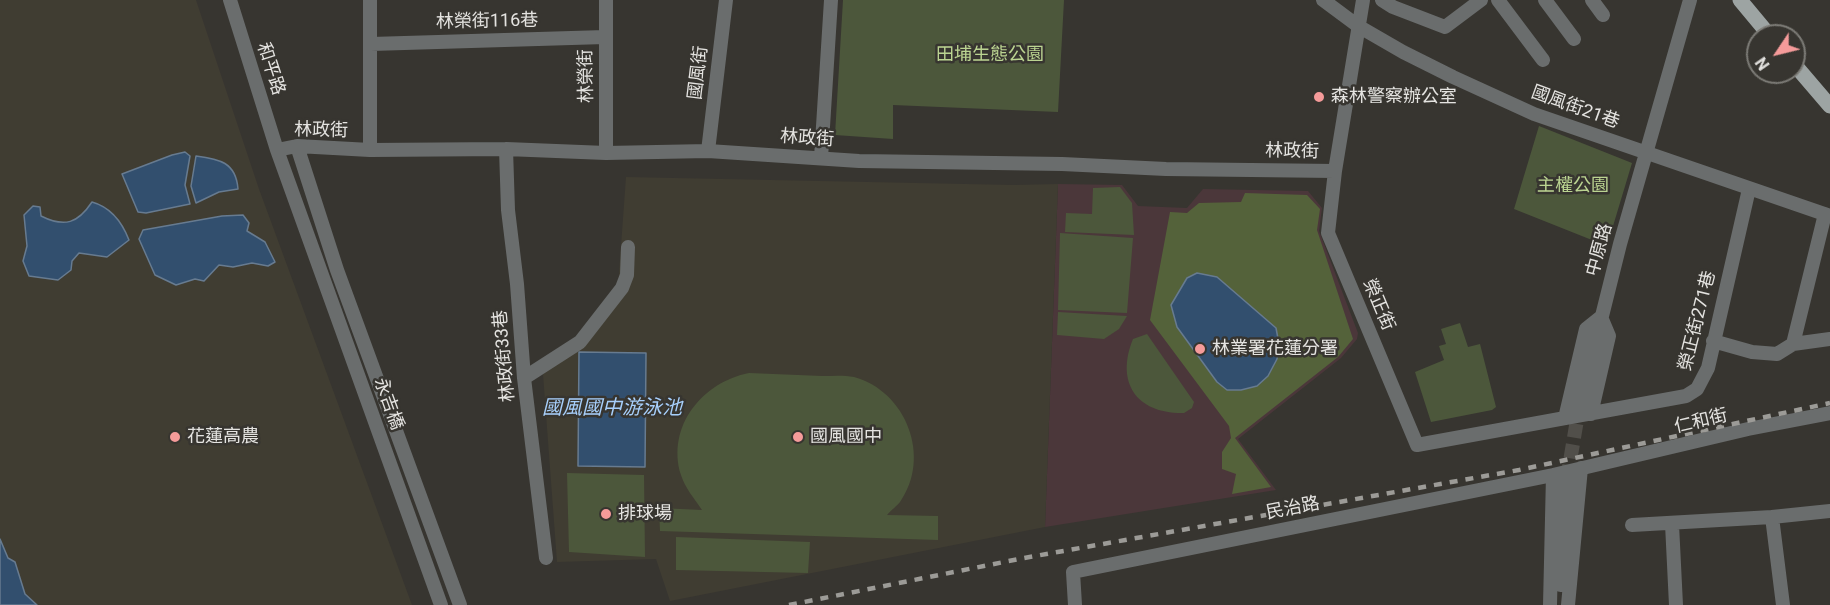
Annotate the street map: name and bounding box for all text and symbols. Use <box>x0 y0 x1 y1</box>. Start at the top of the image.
street label: 林榮街116巷 <box>436 10 538 34</box>
north arrow <box>1746 24 1806 84</box>
street label: 和平路 <box>251 40 289 98</box>
park label: 田埔生態公園 <box>936 44 1044 66</box>
street label: 國風街 <box>685 45 713 101</box>
street label: 林榮街 <box>576 49 598 103</box>
text: N <box>1751 53 1774 74</box>
street label: 國風街21巷 <box>1528 82 1622 134</box>
place label: 森林警察辦公室 <box>1331 86 1457 108</box>
marker: 森林警察辦公室 <box>1312 90 1326 104</box>
street label: 林政街 <box>294 120 348 142</box>
street label: 林政街 <box>779 126 835 152</box>
street label: 林政街 <box>1265 141 1319 163</box>
park label: 主權公園 <box>1537 175 1609 197</box>
street label: 中原路 <box>1583 221 1617 279</box>
street label: 榮正街271巷 <box>1675 269 1721 373</box>
street label: 榮正街 <box>1358 276 1398 334</box>
street label: 林政街33巷 <box>490 309 520 403</box>
place label: 林業署花蓮分署 <box>1212 338 1338 360</box>
marker: 林業署花蓮分署 <box>1193 342 1207 356</box>
street label: 永吉橋 <box>369 375 407 433</box>
water label: 國風國中游泳池 <box>542 397 682 421</box>
street label: 仁和街 <box>1672 405 1730 439</box>
place label: 花蓮高農 <box>187 426 259 448</box>
place label: 國風國中 <box>810 426 882 448</box>
marker: 花蓮高農 <box>168 430 182 444</box>
marker: 國風國中 <box>791 430 805 444</box>
street label: 民治路 <box>1264 493 1322 525</box>
place label: 排球場 <box>618 503 672 525</box>
marker: 排球場 <box>599 507 613 521</box>

